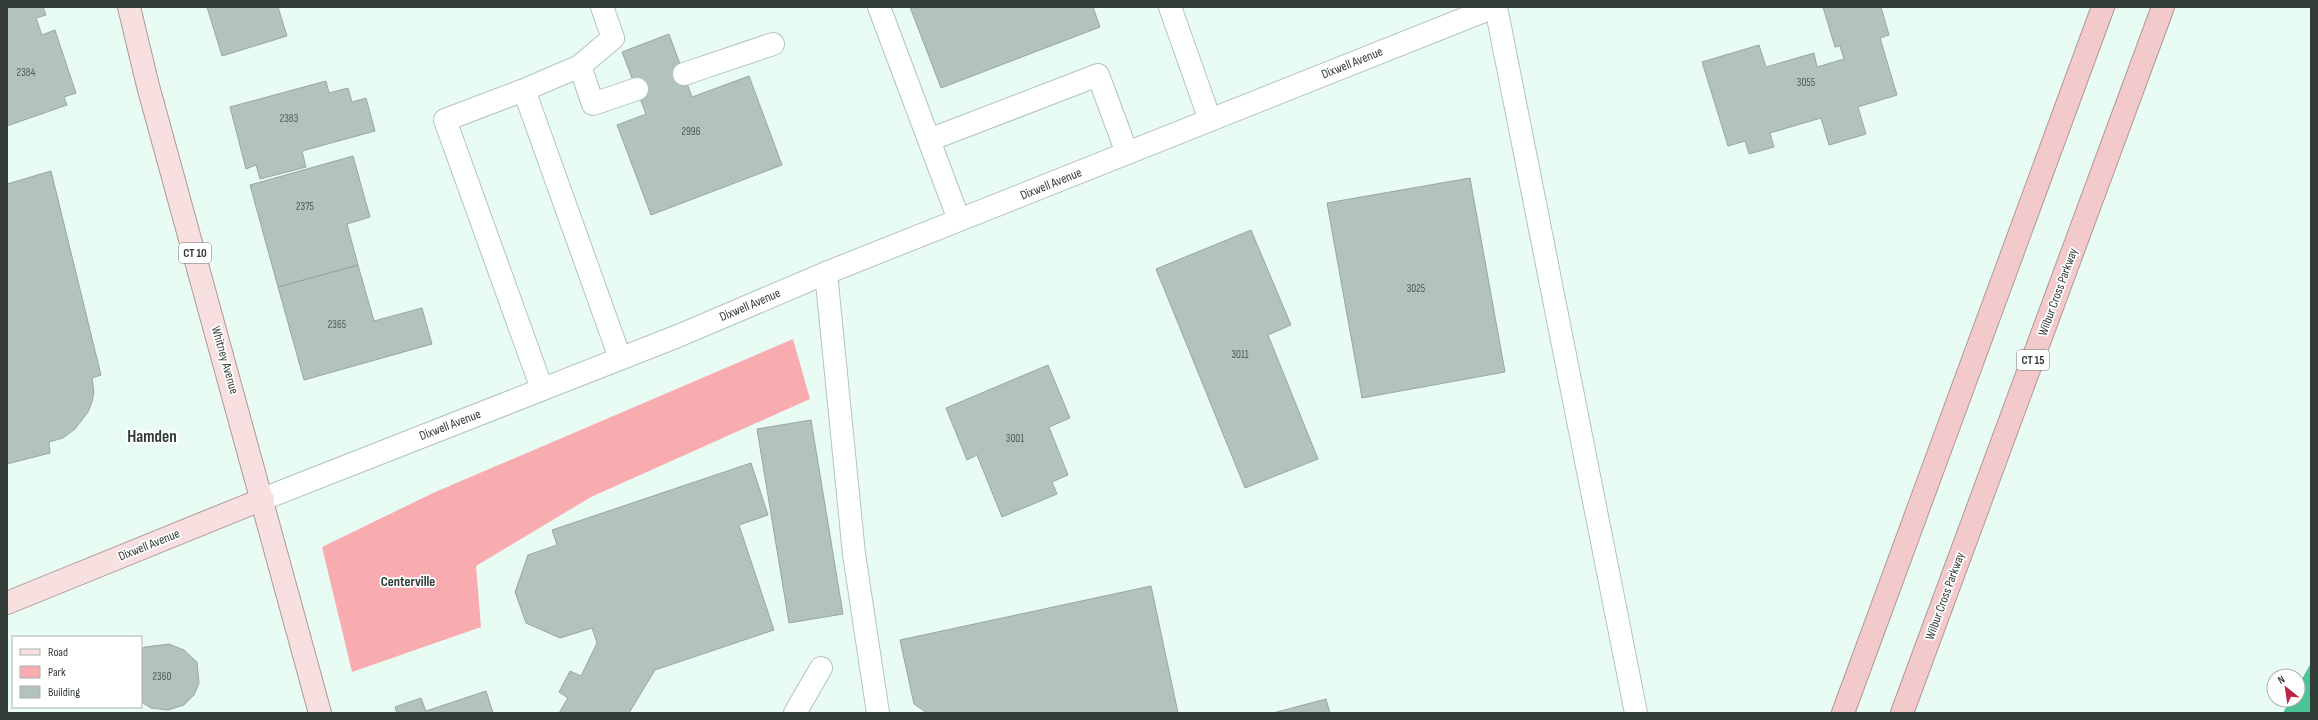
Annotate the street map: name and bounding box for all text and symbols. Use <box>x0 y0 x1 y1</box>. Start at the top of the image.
street label: Dixwell Avenue <box>1319 43 1385 83</box>
house number: 2384 <box>17 66 36 79</box>
house number: 3055 <box>1797 76 1815 89</box>
house number: 2383 <box>280 112 299 125</box>
house number: 2996 <box>681 125 701 138</box>
street label: Dixwell Avenue <box>1018 164 1084 204</box>
house number: 2375 <box>296 200 314 213</box>
road number: CT 10 <box>179 243 211 263</box>
street label: Wilbur Cross Parkway <box>2035 246 2081 338</box>
house number: 3025 <box>1407 282 1425 295</box>
street label: Dixwell Avenue <box>717 285 783 325</box>
house number: 2365 <box>328 318 346 331</box>
street label: Whitney Avenue <box>208 324 242 396</box>
house number: 3011 <box>1231 348 1249 361</box>
road number: CT 15 <box>2017 350 2049 370</box>
street label: Dixwell Avenue <box>417 406 483 444</box>
district label: Hamden <box>127 427 177 447</box>
house number: 3001 <box>1006 432 1024 445</box>
street label: Dixwell Avenue <box>116 525 182 565</box>
street label: Wilbur Cross Parkway <box>1922 550 1968 642</box>
district label: Centerville <box>381 573 435 590</box>
legend <box>12 636 142 708</box>
text: Road <box>48 645 68 660</box>
text: Park <box>48 665 66 680</box>
north arrow <box>2266 668 2306 708</box>
house number: 2360 <box>153 670 172 683</box>
text: N <box>2275 673 2287 687</box>
text: Building <box>48 685 80 700</box>

